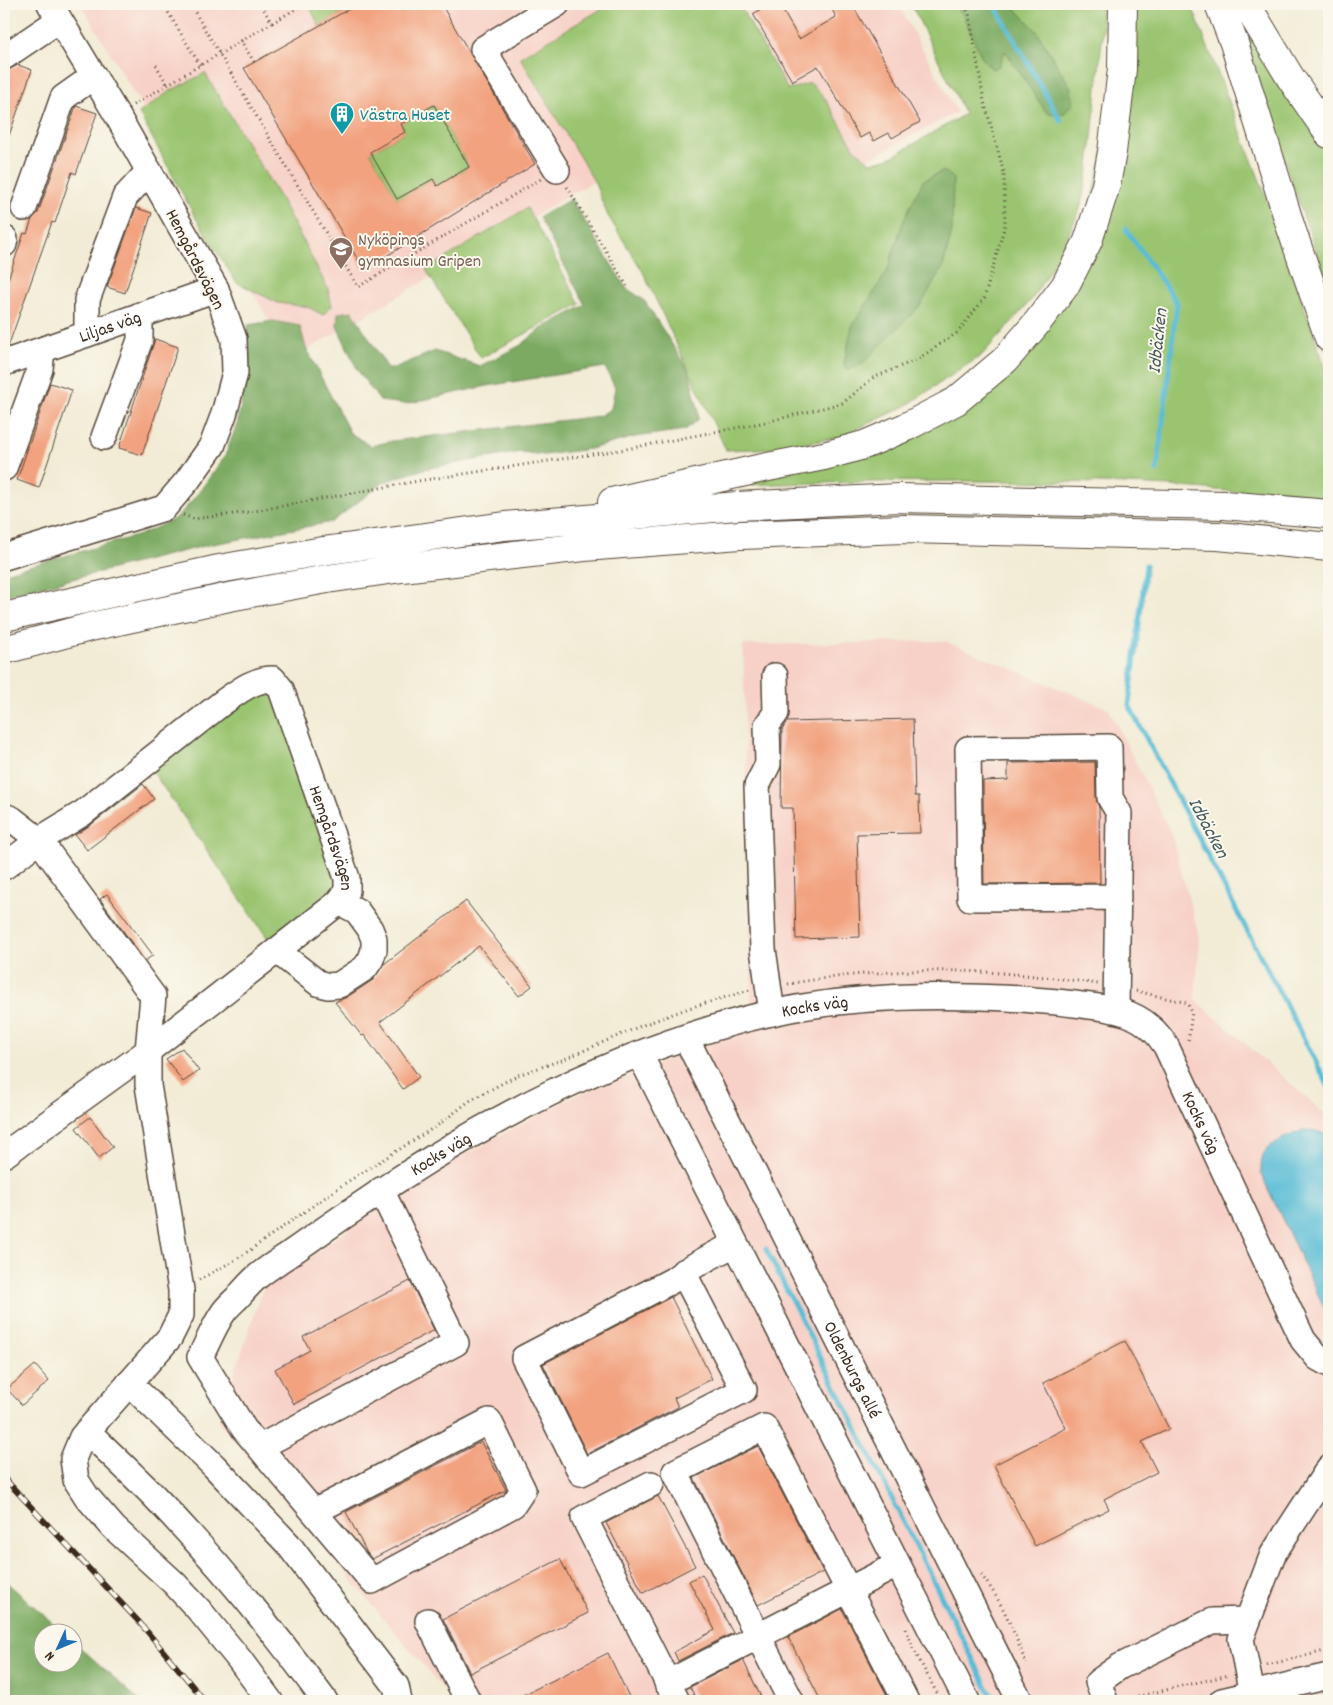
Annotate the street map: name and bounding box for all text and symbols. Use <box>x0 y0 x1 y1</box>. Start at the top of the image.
building icon: Västra Huset <box>329 101 355 135</box>
place label: Västra Huset <box>360 104 451 129</box>
street label: Hemgårdsvägen <box>158 206 230 315</box>
place label: Nyköpings gymnasium Gripen <box>358 229 481 275</box>
school or university icon: Nyköpings gymnasium Gripen <box>328 236 354 270</box>
street label: Liljas väg <box>76 306 145 351</box>
water label: Idbäcken <box>1143 306 1176 375</box>
street label: Hemgårdsvägen <box>301 783 357 890</box>
water label: Idbäcken <box>1180 794 1235 865</box>
street label: Kocks väg <box>780 991 850 1025</box>
street label: Kocks väg <box>1174 1088 1225 1159</box>
street label: Kocks väg <box>406 1127 477 1184</box>
street label: Oldenburgs allé <box>816 1317 886 1424</box>
north arrow <box>32 1622 82 1672</box>
text: N <box>40 1646 60 1665</box>

